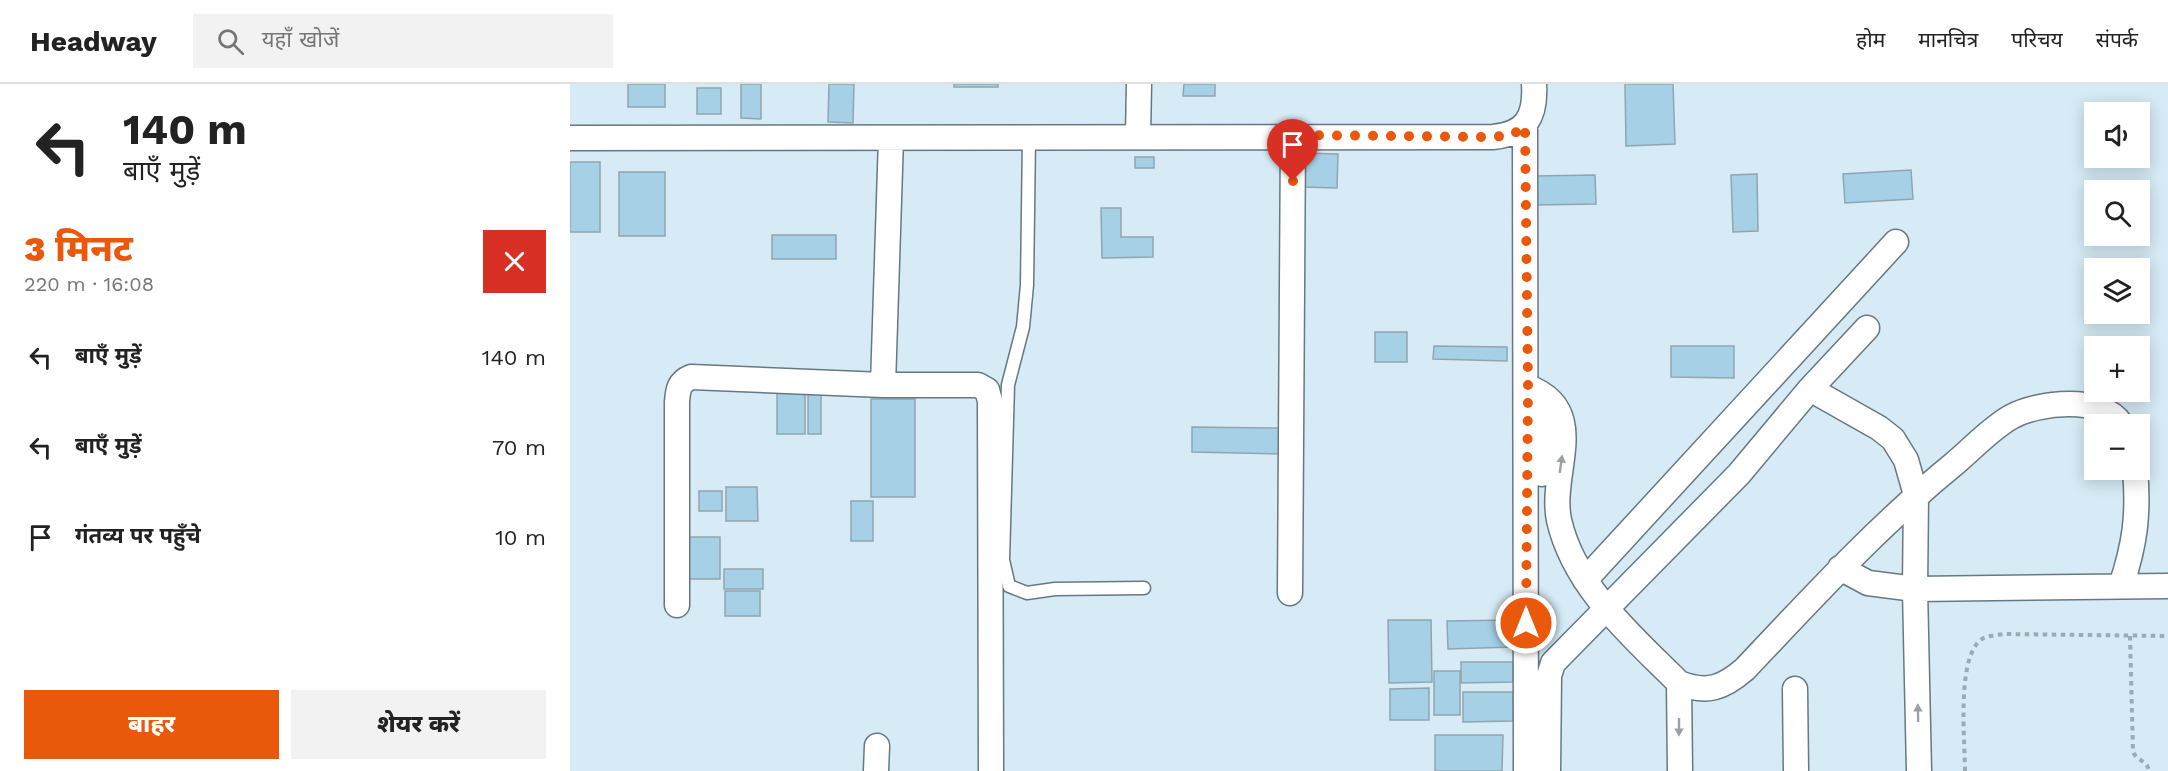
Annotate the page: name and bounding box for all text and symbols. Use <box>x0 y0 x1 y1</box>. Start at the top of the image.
search box <box>193 14 613 68</box>
text: Headway <box>30 25 157 58</box>
icon: search <box>214 25 247 58</box>
text: यहाँ खोजें <box>262 27 339 52</box>
text: होम <box>1856 27 1885 52</box>
text: मानचित्र <box>1918 27 1978 52</box>
text: परिचय <box>2011 27 2063 52</box>
text: संपर्क <box>2096 27 2138 52</box>
map controls <box>2084 102 2150 480</box>
button: sound <box>2084 102 2150 168</box>
text: 140 m <box>123 105 247 154</box>
icon: left <box>24 108 102 186</box>
pin <box>1267 119 1318 181</box>
icon: arrive <box>1276 128 1309 161</box>
text: बाएँ मुड़ें <box>123 155 200 187</box>
button: search <box>2084 180 2150 246</box>
text: 3 मिनट <box>24 228 133 270</box>
button: close <box>483 230 546 293</box>
button: layers <box>2084 258 2150 324</box>
text: 220 m · 16:08 <box>24 272 154 296</box>
button: + <box>2084 336 2150 402</box>
icon: left <box>24 341 57 374</box>
text: बाएँ मुड़ें <box>75 343 142 368</box>
text: 140 m <box>482 345 546 370</box>
button: − <box>2084 414 2150 480</box>
icon: left <box>24 431 57 464</box>
text: बाएँ मुड़ें <box>75 433 142 458</box>
text: 70 m <box>492 435 546 460</box>
one-way arrow <box>1556 454 1565 473</box>
icon: arrive <box>24 521 57 554</box>
text: गंतव्य पर पहुँचे <box>75 523 201 548</box>
text: 10 m <box>495 525 546 550</box>
position arrow <box>1494 591 1558 655</box>
button: बाहर <box>24 690 279 759</box>
button: शेयर करें <box>291 690 546 759</box>
one-way arrow <box>1913 703 1922 722</box>
one-way arrow <box>1674 718 1684 737</box>

